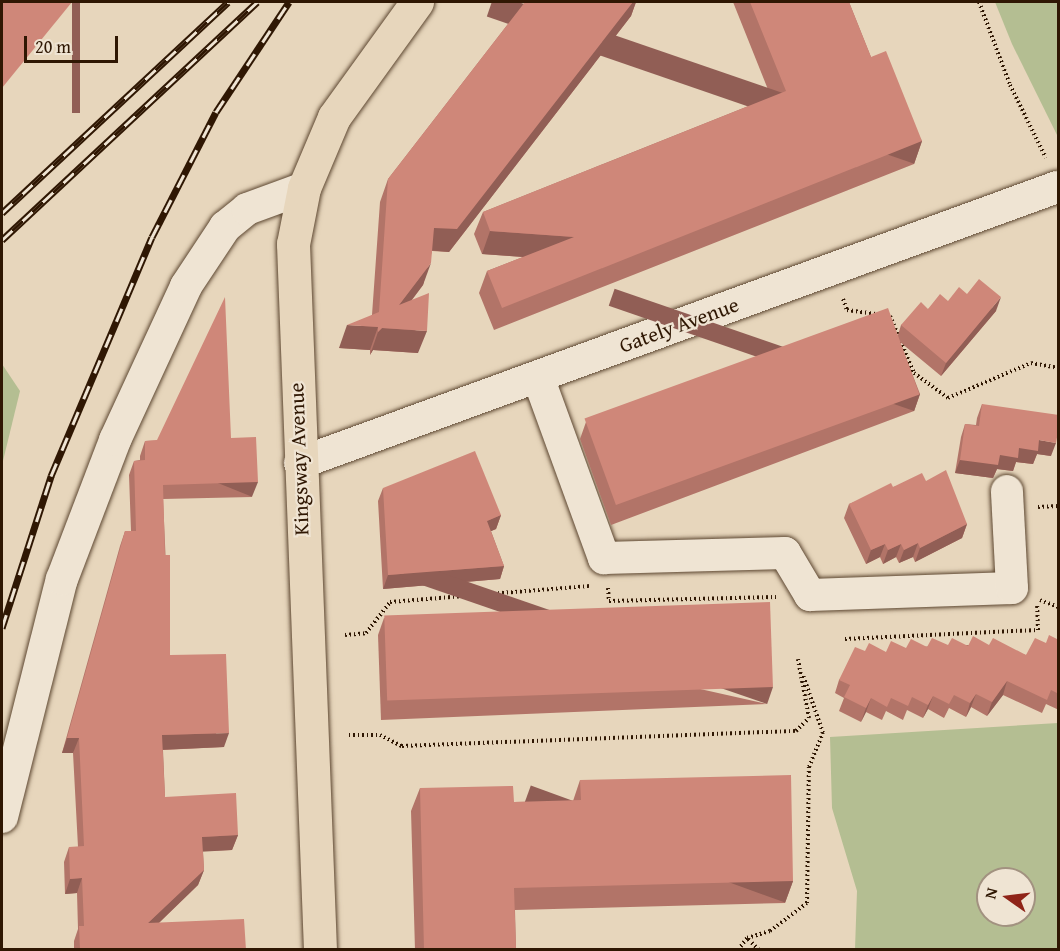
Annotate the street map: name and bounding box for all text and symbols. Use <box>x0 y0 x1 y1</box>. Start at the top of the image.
scale bar <box>27 24 122 62</box>
text: 20 m <box>35 33 71 60</box>
street label: Gately Avenue <box>616 292 742 358</box>
street label: Kingsway Avenue <box>284 382 314 536</box>
north arrow <box>976 867 1036 927</box>
text: N <box>978 885 1003 901</box>

